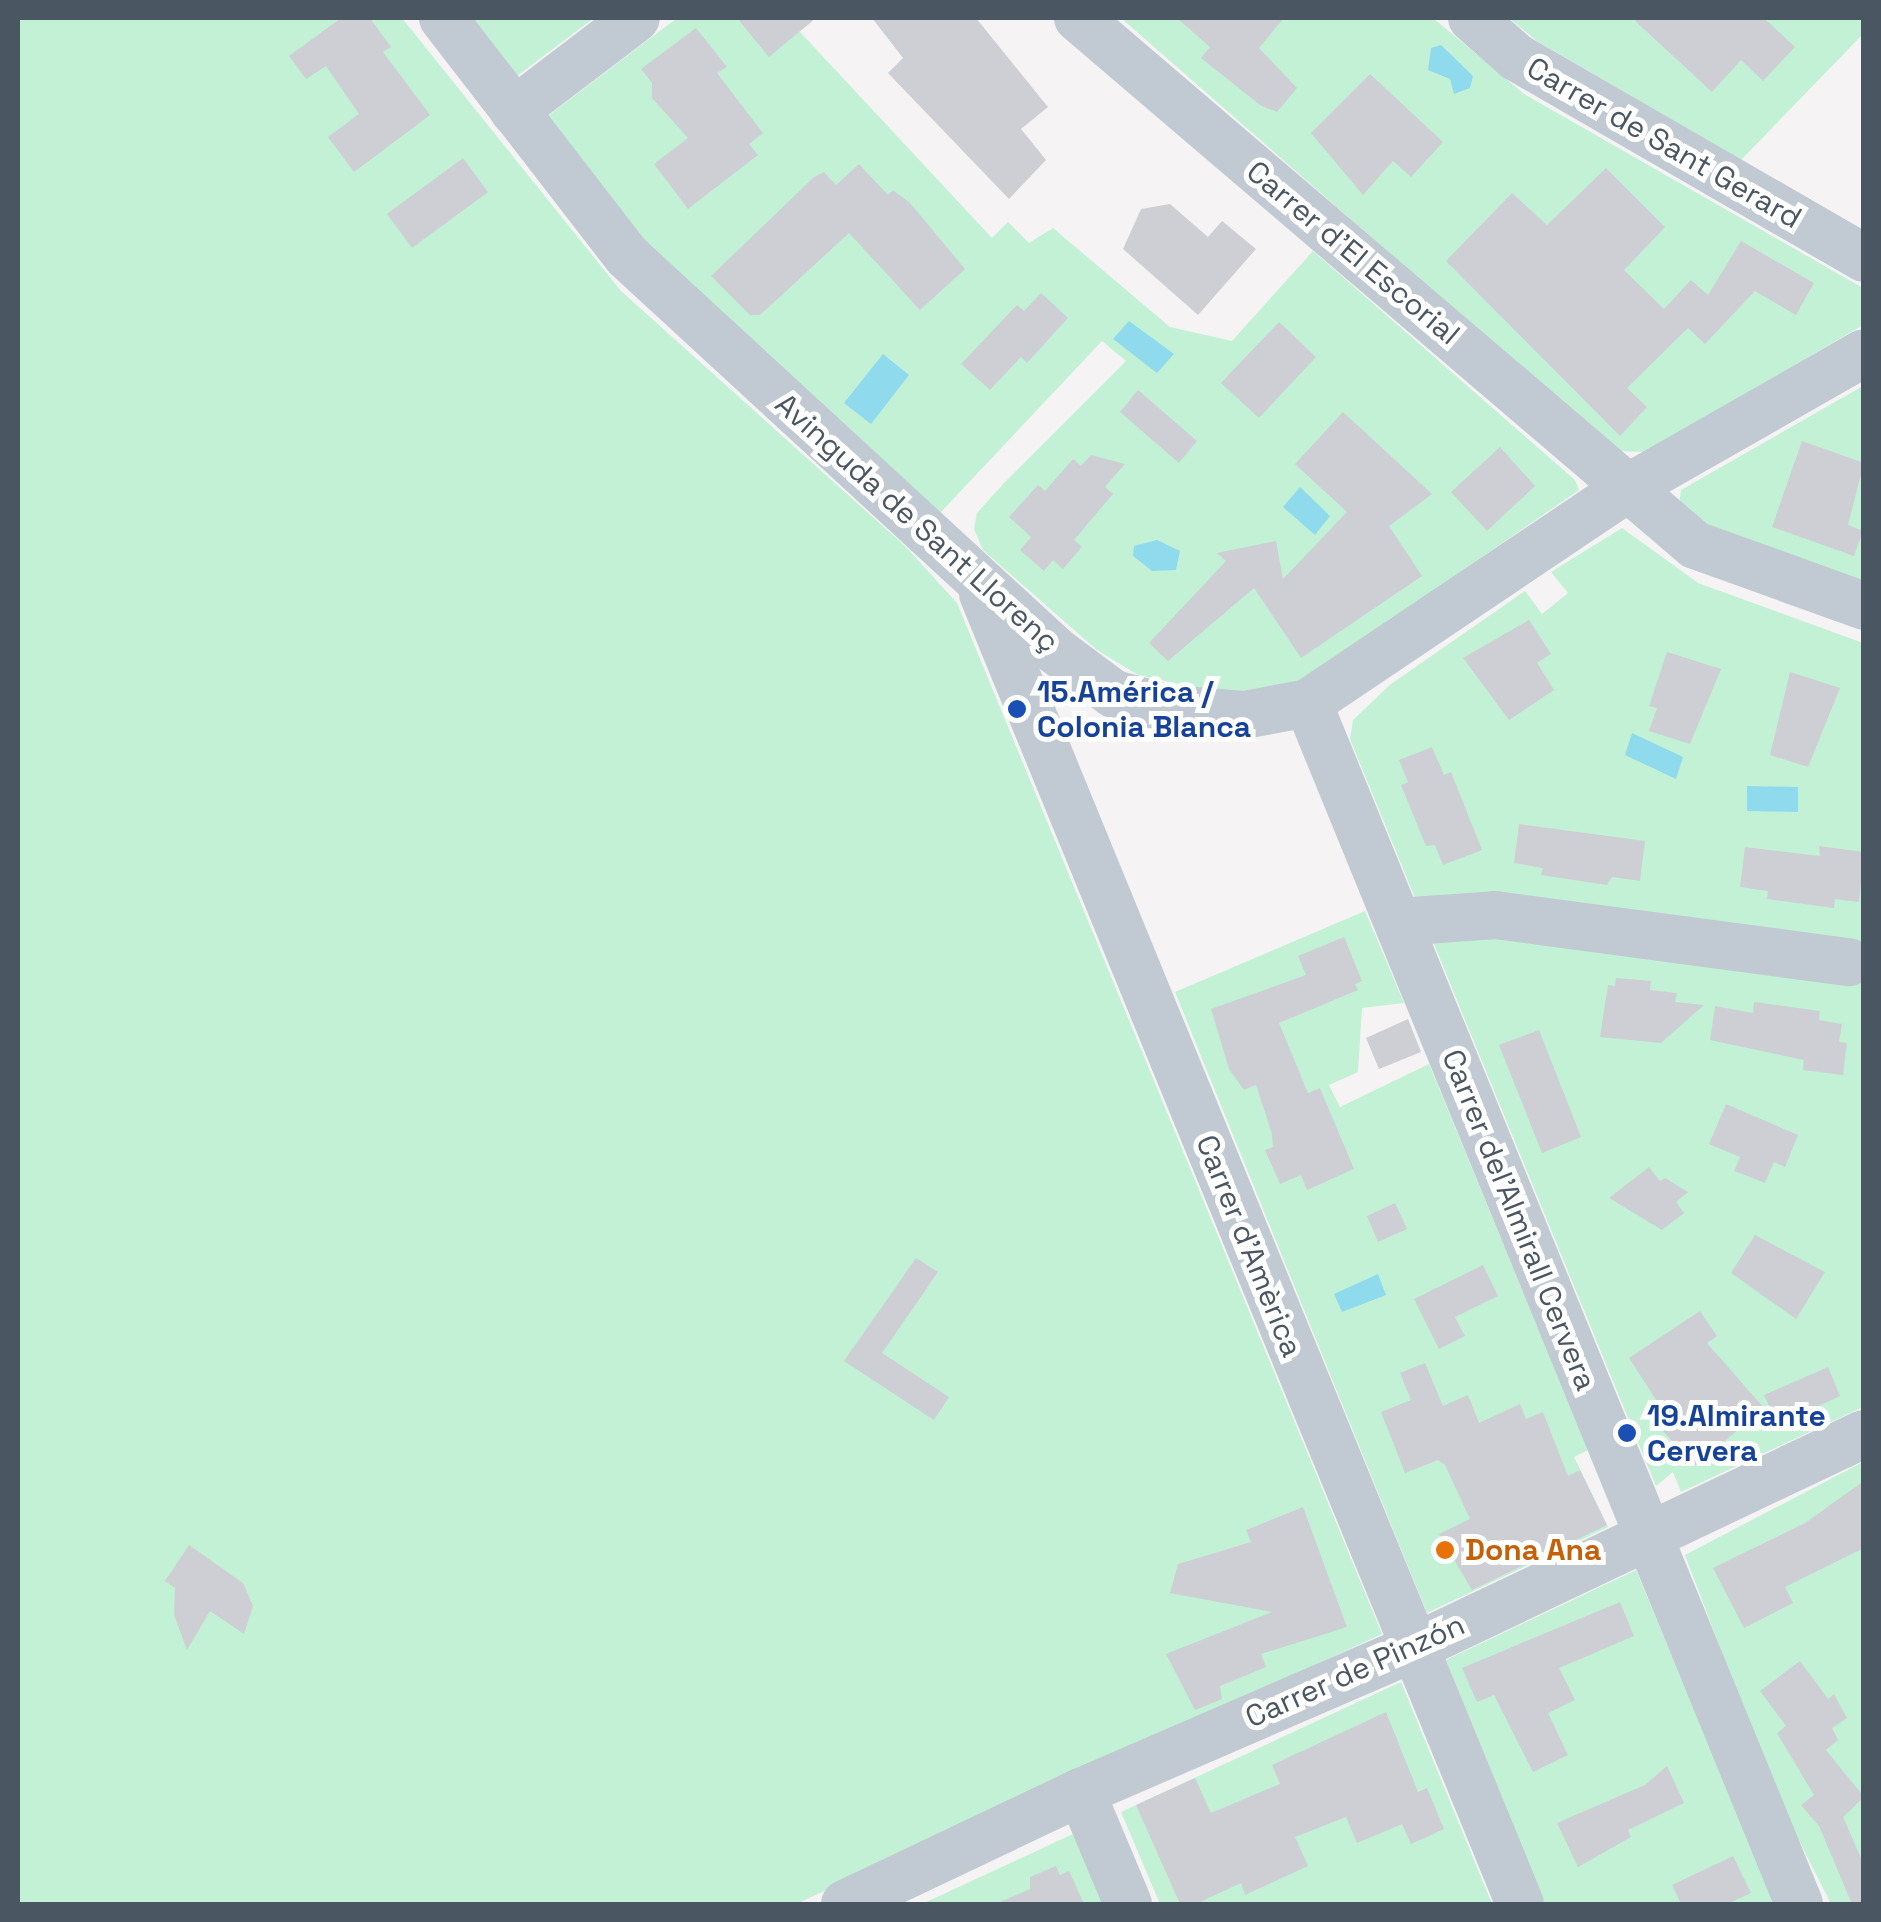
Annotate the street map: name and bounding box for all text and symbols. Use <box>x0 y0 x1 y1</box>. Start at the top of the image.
street label: Carrer de Sant Gerard <box>1520 50 1808 236</box>
street label: Carrer d'El Escorial <box>1239 154 1467 352</box>
street label: Avinguda de Sant Llorenç <box>768 386 1066 660</box>
place label: 15.América / Colonia Blanca <box>1037 674 1251 744</box>
marker: 15.América / Colonia Blanca <box>1006 698 1028 720</box>
street label: Carrer del'Almirall Cervera <box>1434 1044 1604 1396</box>
street label: Carrer d'Amèrica <box>1188 1130 1310 1362</box>
place label: 19.Almirante Cervera <box>1647 1398 1826 1468</box>
marker: 19.Almirante Cervera <box>1616 1422 1638 1444</box>
place label: Dona Ana <box>1465 1532 1602 1568</box>
marker: Dona Ana <box>1434 1539 1456 1561</box>
street label: Carrer de Pinzón <box>1240 1607 1470 1735</box>

